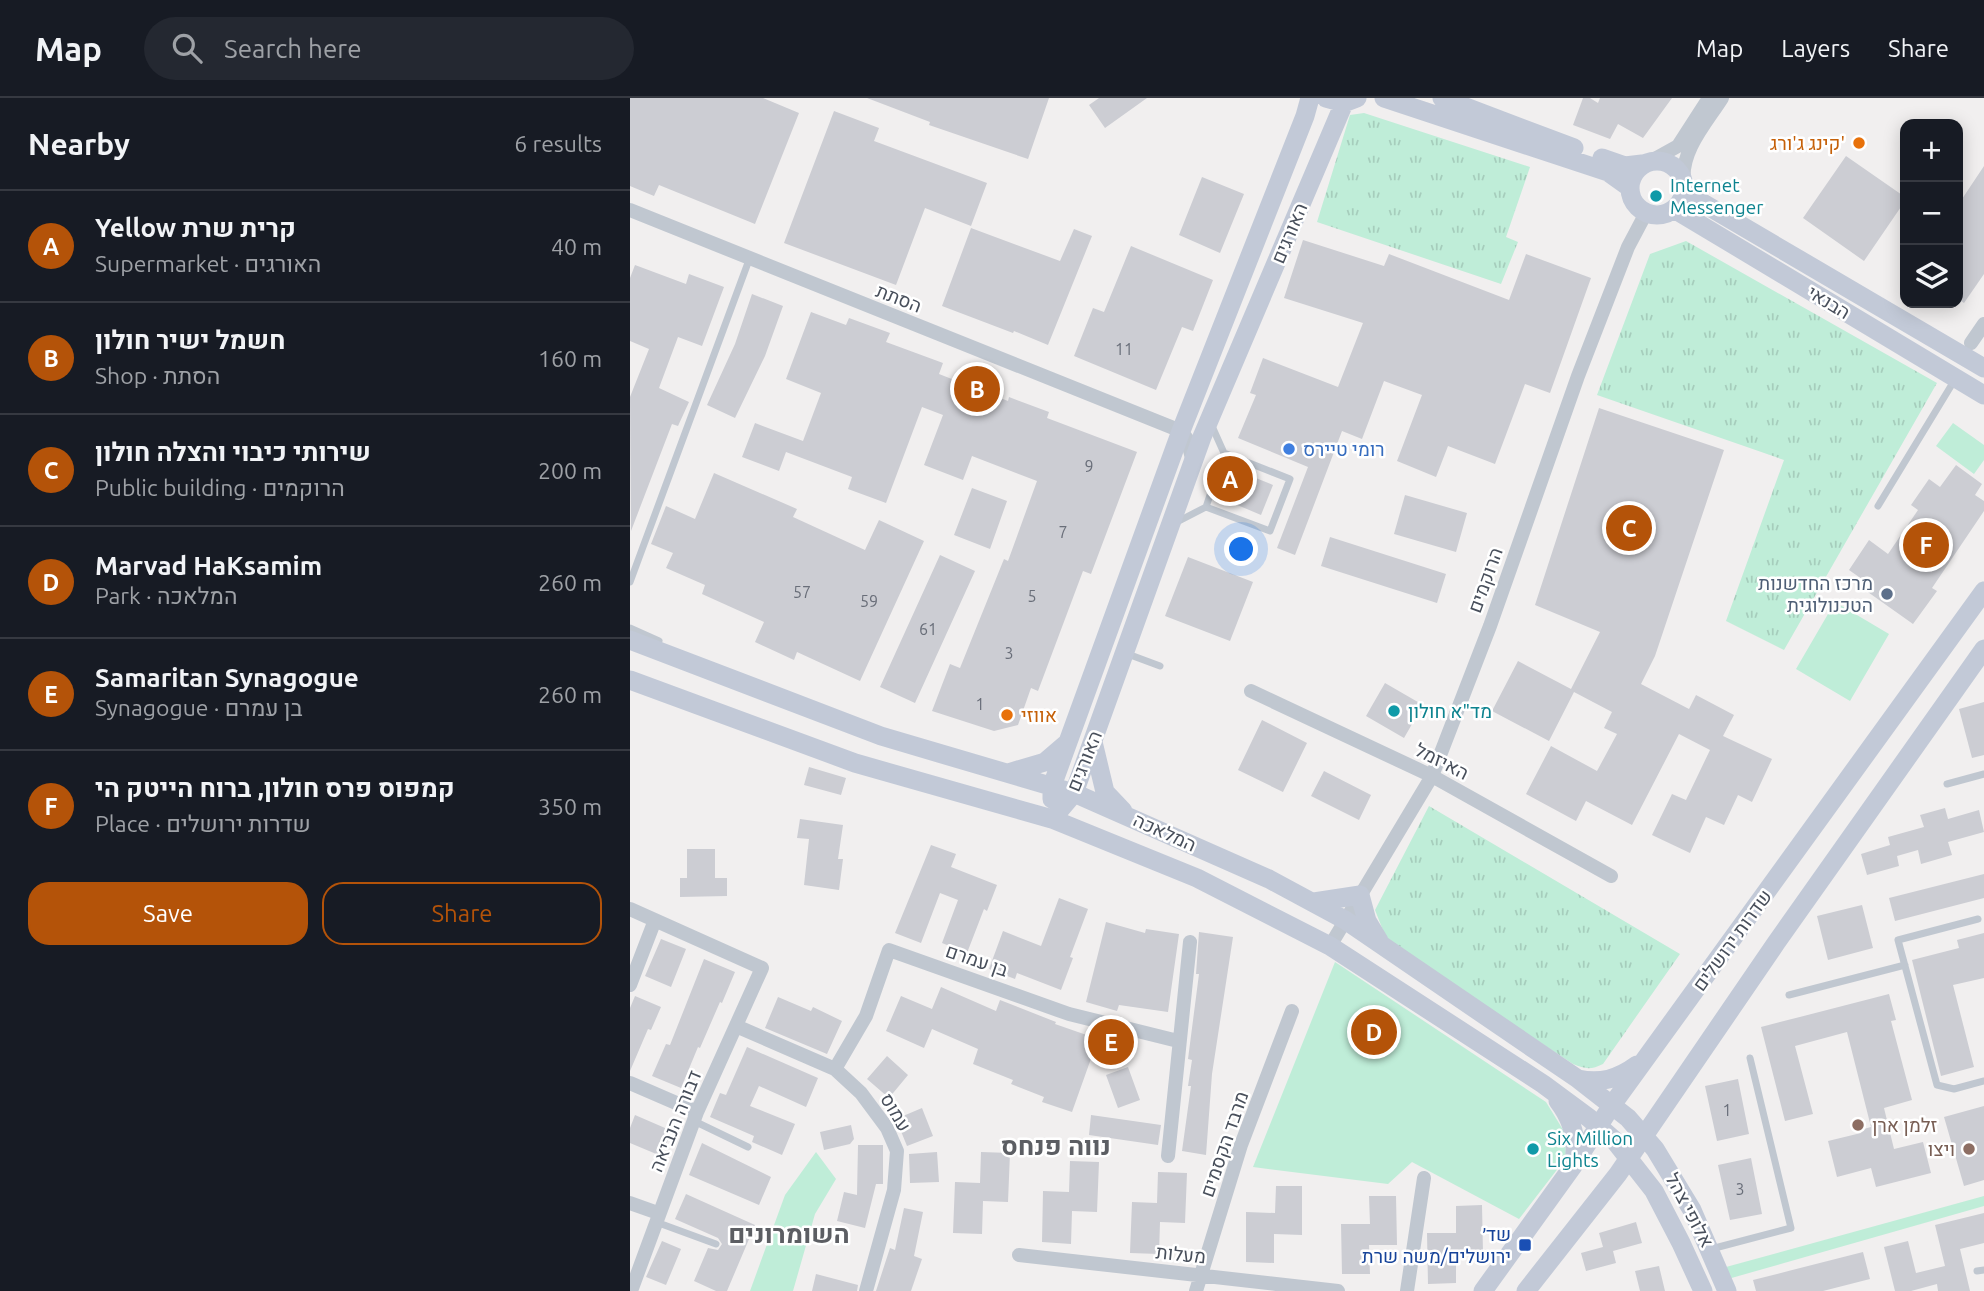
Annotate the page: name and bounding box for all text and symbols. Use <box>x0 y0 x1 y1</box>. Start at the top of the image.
search box <box>144 17 634 80</box>
icon: search <box>168 29 206 67</box>
text: Map <box>35 30 102 67</box>
text: Search here <box>224 34 362 63</box>
text: Map <box>1696 35 1743 62</box>
text: Layers <box>1781 35 1850 62</box>
text: Share <box>1888 35 1949 62</box>
map controls <box>1900 119 1963 308</box>
button: + <box>1900 119 1963 182</box>
text: Nearby <box>28 127 130 161</box>
text: 6 results <box>514 131 602 156</box>
place label: קינג ג'ורג' <box>1770 132 1845 154</box>
marker: קינג ג'ורג' <box>1851 135 1867 151</box>
place label: Internet Messenger <box>1670 174 1763 218</box>
button: − <box>1900 182 1963 245</box>
marker: Internet Messenger <box>1648 188 1664 204</box>
street label: האורגים <box>1266 199 1312 267</box>
text: Yellow קרית שרת <box>95 213 296 242</box>
text: A <box>43 234 59 259</box>
text: 40 m <box>551 234 602 259</box>
button: layers <box>1900 245 1963 308</box>
text: Supermarket · האורגים <box>95 251 321 276</box>
street label: הסתת <box>873 279 925 317</box>
street label: הבנאי <box>1804 281 1854 323</box>
text: חשמל ישיר חולון <box>95 325 286 354</box>
house number: 11 <box>1115 340 1133 358</box>
text: B <box>43 346 59 371</box>
text: 160 m <box>538 346 602 371</box>
text: Shop · הסתת <box>95 363 220 388</box>
pin: B <box>954 363 1000 415</box>
text: שירותי כיבוי והצלה חולון <box>95 437 371 466</box>
place label: רומי טיירס <box>1303 438 1385 460</box>
marker: רומי טיירס <box>1281 441 1297 457</box>
pin: A <box>1207 453 1253 505</box>
house number: 9 <box>1084 457 1094 475</box>
text: C <box>44 458 58 483</box>
text: 200 m <box>538 458 602 483</box>
text: Public building · הרוקמים <box>95 475 345 500</box>
pin: C <box>1606 502 1652 554</box>
pin: F <box>1903 519 1949 571</box>
house number: 7 <box>1058 523 1068 541</box>
your location <box>1224 532 1258 566</box>
street label: הרוקמים <box>1463 544 1507 616</box>
text: Marvad HaKsamim <box>95 551 322 580</box>
text: D <box>43 570 59 595</box>
text: 260 m <box>538 570 602 595</box>
place label: מרכז החדשנות הטכנולוגית <box>1758 572 1873 616</box>
text: Park · המלאכה <box>95 583 237 608</box>
house number: 57 <box>793 583 811 601</box>
marker: מרכז החדשנות הטכנולוגית <box>1879 586 1895 602</box>
house number: 5 <box>1027 587 1037 605</box>
house number: 59 <box>860 592 878 610</box>
house number: 61 <box>919 620 937 638</box>
house number: 3 <box>1004 644 1014 662</box>
text: Samaritan Synagogue <box>95 663 359 692</box>
text: E <box>44 682 58 707</box>
text: 260 m <box>538 682 602 707</box>
text: Synagogue · בן עמרם <box>95 695 303 720</box>
house number: 1 <box>975 695 985 713</box>
place label: מד"א חולון <box>1408 700 1492 722</box>
marker: מד"א חולון <box>1386 703 1402 719</box>
place label: אווזי <box>1021 704 1057 726</box>
marker: אווזי <box>999 707 1015 723</box>
street label: האורגים <box>1062 727 1106 795</box>
street label: האיזמל <box>1411 738 1473 784</box>
text: קמפוס פרס חולון, ברוח הייטק הי <box>95 773 455 802</box>
text: F <box>45 794 57 819</box>
text: 350 m <box>538 794 602 819</box>
street label: המלאכה <box>1130 808 1200 856</box>
text: Place · שדרות ירושלים <box>95 811 311 836</box>
button: Save <box>28 882 308 945</box>
button: Share <box>322 882 602 945</box>
street label: שדרות ירושלים <box>1688 885 1776 995</box>
street label: בן עמרם <box>943 939 1011 981</box>
pin: D <box>1351 1006 1397 1058</box>
pin: E <box>1088 1016 1134 1068</box>
street label: דבורה הנביאה <box>645 1067 705 1175</box>
street label: מרבד הקסמים <box>1196 1088 1252 1200</box>
street label: עמוס <box>876 1089 916 1135</box>
house number: 1 <box>1722 1101 1732 1119</box>
place label: זלמן ארן <box>1872 1114 1938 1136</box>
marker: זלמן ארן <box>1850 1117 1866 1133</box>
place label: Six Million Lights <box>1547 1127 1633 1171</box>
district label: נווה פנחס <box>1001 1131 1111 1160</box>
place label: ויצו <box>1928 1138 1955 1160</box>
marker: Six Million Lights <box>1525 1141 1541 1157</box>
marker: ויצו <box>1961 1141 1977 1157</box>
street label: אלופי צהל <box>1661 1169 1719 1251</box>
house number: 3 <box>1735 1180 1745 1198</box>
district label: השומרונים <box>728 1219 850 1248</box>
place label: שד׳ ירושלים/משה שרת <box>1362 1223 1511 1267</box>
marker: שד׳ ירושלים/משה שרת <box>1517 1237 1533 1253</box>
street label: מעלות <box>1155 1240 1207 1268</box>

